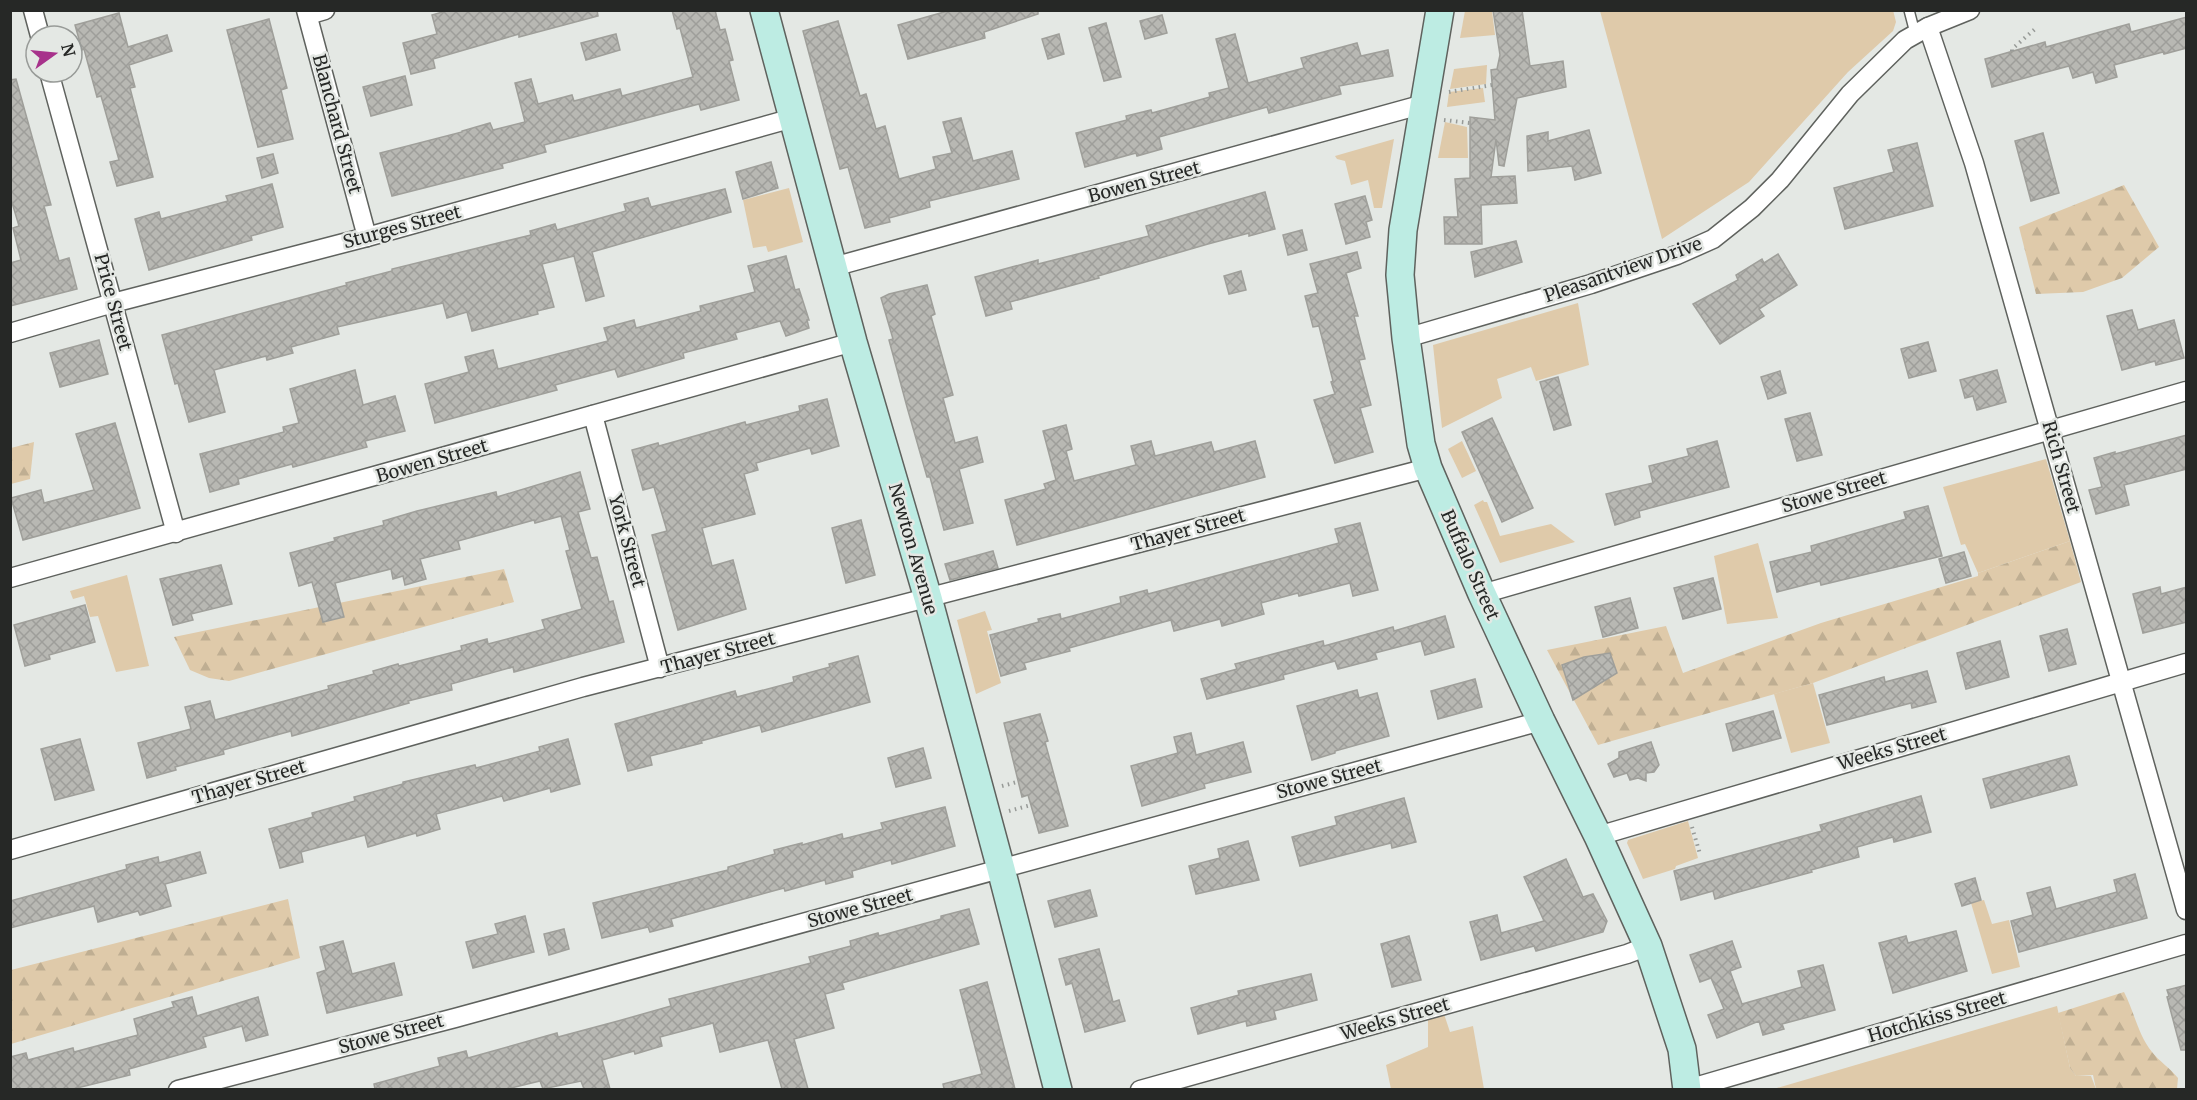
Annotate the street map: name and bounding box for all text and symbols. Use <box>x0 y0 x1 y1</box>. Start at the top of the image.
north arrow <box>24 24 84 84</box>
text: N <box>57 41 80 59</box>
street label: Blanchard Street <box>308 52 367 196</box>
street label: Bowen Street <box>1085 156 1202 208</box>
street label: Sturges Street <box>340 200 463 253</box>
street label: Pleasantview Drive <box>1541 232 1705 307</box>
street label: Price Street <box>89 251 137 353</box>
street label: Rich Street <box>2037 418 2086 516</box>
street label: Bowen Street <box>373 434 490 487</box>
street label: Stowe Street <box>1779 466 1889 517</box>
street label: Newton Avenue <box>884 481 943 617</box>
street label: York Street <box>604 491 651 590</box>
street label: Thayer Street <box>1128 503 1248 556</box>
street label: Buffalo Street <box>1436 506 1505 624</box>
street label: Thayer Street <box>658 626 778 679</box>
street label: Weeks Street <box>1834 722 1949 775</box>
street label: Stowe Street <box>1274 753 1384 804</box>
street label: Thayer Street <box>189 754 308 809</box>
street label: Stowe Street <box>805 882 915 933</box>
street label: Hotchkiss Street <box>1865 986 2009 1047</box>
street label: Weeks Street <box>1337 992 1452 1045</box>
street label: Stowe Street <box>336 1008 446 1059</box>

